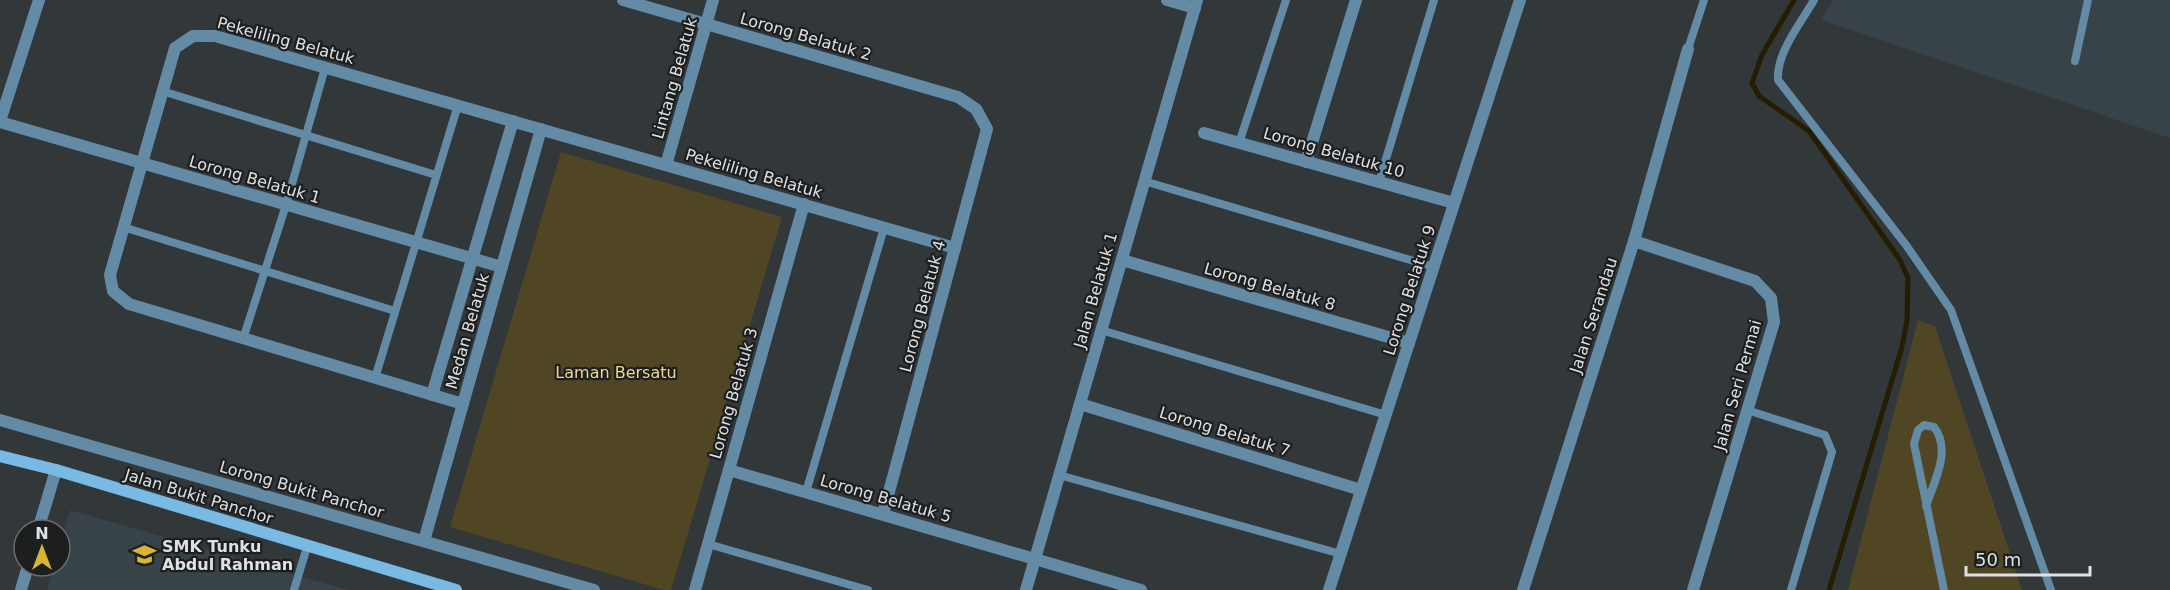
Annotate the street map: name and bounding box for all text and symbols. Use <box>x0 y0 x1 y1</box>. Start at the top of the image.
street label: Lorong Belatuk 2 <box>738 9 874 64</box>
street label: Pekeliling Belatuk <box>215 13 357 68</box>
street label: Lintang Belatuk <box>648 14 701 141</box>
street label: Lorong Belatuk 10 <box>1261 123 1407 182</box>
street label: Pekeliling Belatuk <box>683 145 825 202</box>
street label: Lorong Belatuk 1 <box>187 152 323 207</box>
street label: Lorong Belatuk 9 <box>1379 223 1439 358</box>
street label: Jalan Belatuk 1 <box>1070 230 1121 351</box>
street label: Lorong Belatuk 4 <box>896 238 949 374</box>
street label: Jalan Serandau <box>1565 255 1621 376</box>
street label: Lorong Belatuk 8 <box>1202 259 1338 314</box>
street label: Medan Belatuk <box>442 270 493 391</box>
street label: Jalan Seri Permai <box>1709 318 1765 454</box>
street label: Lorong Belatuk 3 <box>706 325 761 461</box>
park label: Laman Bersatu <box>555 363 677 382</box>
street label: Lorong Belatuk 7 <box>1157 403 1293 460</box>
street label: Lorong Bukit Panchor <box>217 457 387 522</box>
street label: Jalan Bukit Panchor <box>121 465 276 528</box>
street label: Lorong Belatuk 5 <box>818 471 954 526</box>
north arrow <box>12 518 72 578</box>
text: N <box>35 524 49 543</box>
place label: SMK Tunku Abdul Rahman <box>162 537 293 574</box>
scale bar <box>1966 539 2090 577</box>
school or university icon: SMK Tunku Abdul Rahman <box>131 542 157 568</box>
text: 50 m <box>1975 549 2021 570</box>

